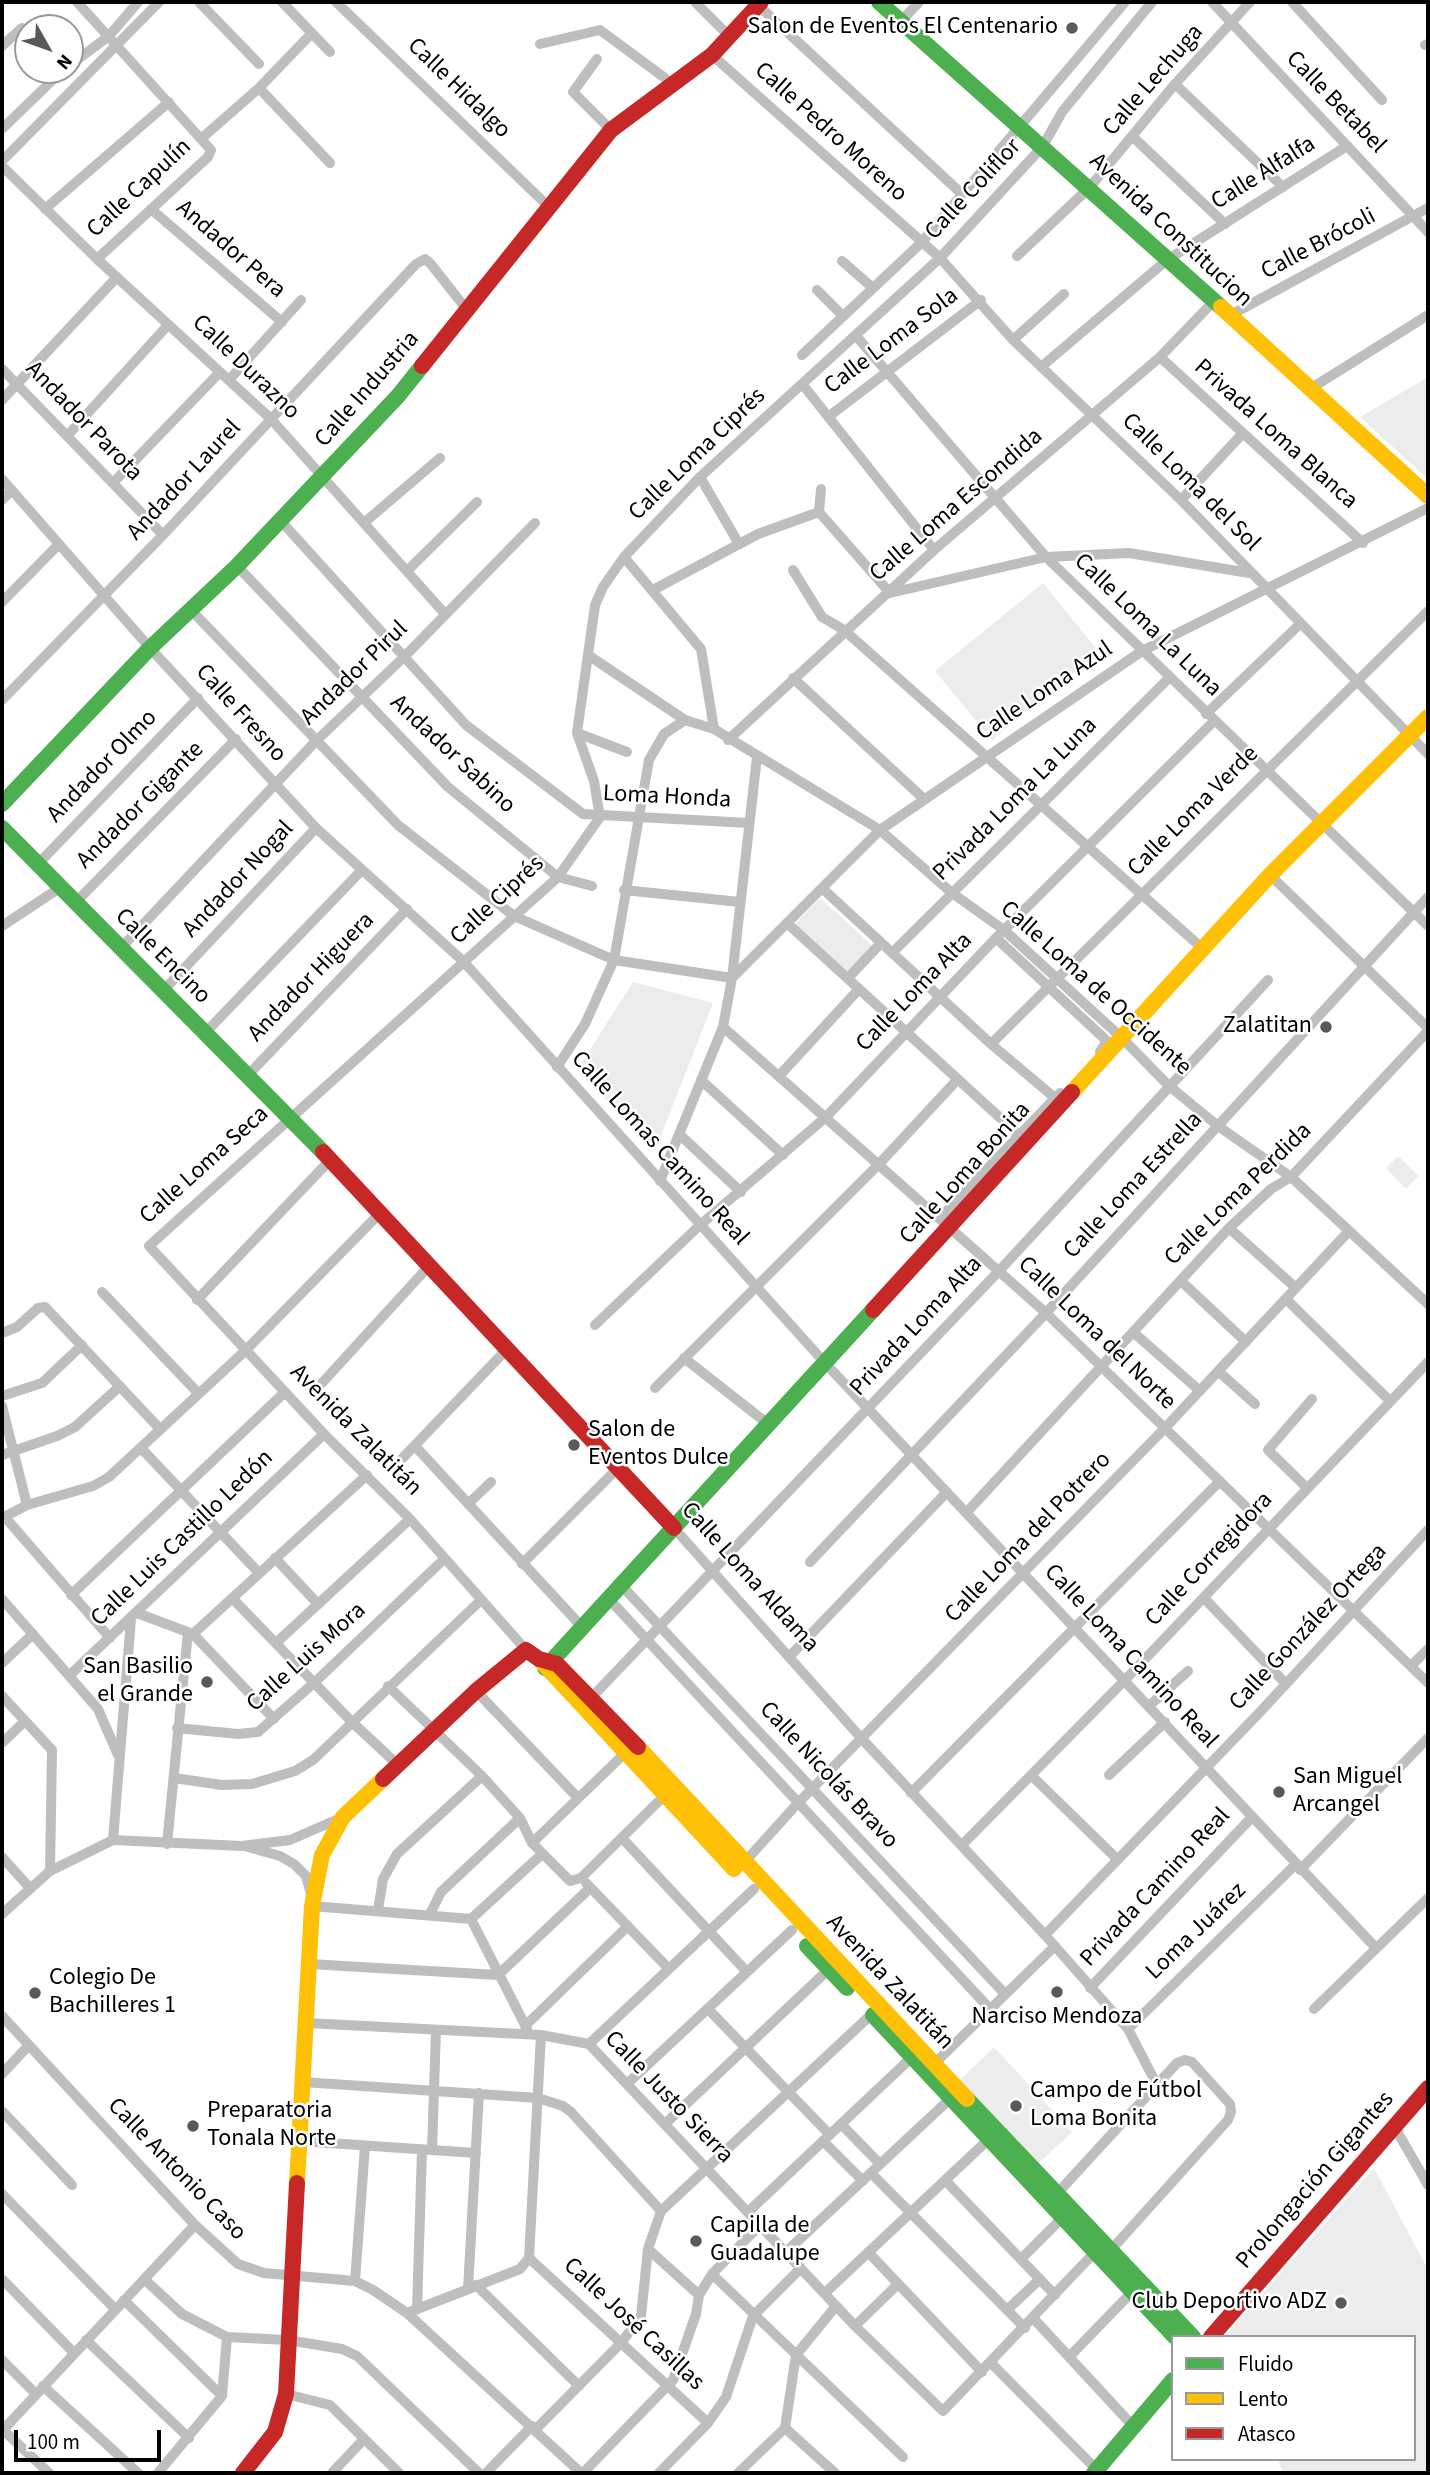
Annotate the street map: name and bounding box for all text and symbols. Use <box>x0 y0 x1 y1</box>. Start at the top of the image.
north arrow <box>14 14 84 84</box>
place label: Salon de Eventos El Centenario <box>747 14 1058 42</box>
street label: Calle Lechuga <box>1098 19 1210 143</box>
marker: Salon de Eventos El Centenario <box>1064 20 1080 36</box>
street label: Calle Hidalgo <box>400 33 516 145</box>
street label: Calle Betabel <box>1279 46 1391 160</box>
text: N <box>50 48 78 75</box>
street label: Calle Pedro Moreno <box>748 57 912 209</box>
street label: Calle Alfalfa <box>1207 131 1321 217</box>
street label: Calle Capulín <box>82 133 198 245</box>
street label: Calle Coliflor <box>920 133 1028 247</box>
street label: Avenida Constitucion <box>1082 148 1258 314</box>
street label: Andador Pera <box>169 195 291 305</box>
street label: Calle Brócoli <box>1257 203 1381 287</box>
street label: Calle Loma Sola <box>819 282 965 402</box>
street label: Calle Durazno <box>185 309 305 427</box>
street label: Calle Industria <box>310 326 426 454</box>
street label: Privada Loma Blanca <box>1187 354 1363 516</box>
street label: Andador Parota <box>18 356 148 488</box>
street label: Calle Loma Ciprés <box>624 383 772 527</box>
street label: Calle Loma del Sol <box>1115 408 1265 558</box>
street label: Andador Laurel <box>122 415 248 547</box>
street label: Calle Loma Escondida <box>865 423 1049 589</box>
street label: Calle Loma La Luna <box>1067 548 1227 704</box>
street label: Andador Pirul <box>295 616 415 732</box>
street label: Calle Loma Azul <box>971 636 1119 748</box>
street label: Calle Fresno <box>188 659 292 769</box>
street label: Andador Sabino <box>383 689 521 821</box>
street label: Andador Olmo <box>42 704 164 830</box>
street label: Privada Loma La Luna <box>928 712 1104 888</box>
street label: Andador Gigante <box>71 736 211 876</box>
street label: Calle Loma Verde <box>1123 741 1265 883</box>
street label: Loma Honda <box>602 780 732 816</box>
street label: Andador Nogal <box>177 816 301 944</box>
street label: Calle Ciprés <box>445 850 551 952</box>
street label: Calle Loma de Occidente <box>994 896 1196 1082</box>
street label: Calle Encino <box>108 903 216 1011</box>
street label: Andador Higuera <box>243 907 381 1049</box>
street label: Calle Loma Alta <box>851 927 979 1059</box>
place label: Zalatitan <box>1223 1013 1312 1041</box>
marker: Zalatitan <box>1318 1019 1334 1035</box>
street label: Calle Lomas Camino Real <box>564 1046 754 1252</box>
street label: Calle Loma Bonita <box>894 1097 1038 1251</box>
street label: Calle Loma Seca <box>135 1101 275 1231</box>
street label: Calle Loma Estrella <box>1058 1106 1210 1266</box>
street label: Calle Loma Perdida <box>1159 1117 1319 1273</box>
street label: Privada Loma Alta <box>845 1251 989 1403</box>
street label: Calle Loma del Norte <box>1011 1251 1181 1417</box>
street label: Avenida Zalatitán <box>283 1359 427 1503</box>
place label: Salon de Eventos Dulce <box>588 1417 728 1473</box>
marker: Salon de Eventos Dulce <box>566 1437 582 1453</box>
street label: Calle Luis Castillo Ledón <box>86 1445 280 1633</box>
street label: Calle Loma del Potrero <box>940 1446 1118 1630</box>
street label: Calle Corregidora <box>1140 1487 1280 1633</box>
street label: Calle Loma Aldama <box>674 1497 824 1659</box>
street label: Calle González Ortega <box>1224 1538 1394 1718</box>
street label: Calle Loma Camino Real <box>1037 1559 1223 1755</box>
street label: Calle Luis Mora <box>242 1597 372 1719</box>
place label: San Basilio el Grande <box>83 1654 193 1710</box>
marker: San Basilio el Grande <box>199 1674 215 1690</box>
street label: Calle Nicolás Bravo <box>752 1696 904 1856</box>
place label: San Miguel Arcangel <box>1293 1764 1402 1820</box>
marker: San Miguel Arcangel <box>1271 1784 1287 1800</box>
street label: Privada Camino Real <box>1075 1803 1237 1973</box>
street label: Loma Juárez <box>1141 1877 1253 1987</box>
street label: Avenida Zalatitán <box>819 1909 959 2057</box>
place label: Colegio De Bachilleres 1 <box>49 1965 176 2021</box>
marker: Narciso Mendoza <box>1049 1984 1065 2000</box>
marker: Colegio De Bachilleres 1 <box>27 1985 43 2001</box>
place label: Narciso Mendoza <box>972 2004 1142 2032</box>
street label: Calle Justo Sierra <box>597 2026 739 2170</box>
place label: Campo de Fútbol Loma Bonita <box>1030 2078 1202 2134</box>
street label: Prolongación Gigantes <box>1231 2086 1401 2276</box>
street label: Calle Antonio Caso <box>101 2093 251 2247</box>
place label: Preparatoria Tonala Norte <box>207 2098 336 2154</box>
marker: Campo de Fútbol Loma Bonita <box>1008 2098 1024 2114</box>
marker: Preparatoria Tonala Norte <box>185 2118 201 2134</box>
place label: Capilla de Guadalupe <box>710 2213 820 2269</box>
marker: Capilla de Guadalupe <box>688 2233 704 2249</box>
street label: Calle José Casillas <box>557 2252 709 2398</box>
place label: Club Deportivo ADZ <box>1132 2289 1327 2317</box>
marker: Club Deportivo ADZ <box>1333 2295 1349 2311</box>
legend <box>1171 2335 1416 2461</box>
text: Fluido <box>1238 2349 1293 2379</box>
text: Lento <box>1238 2384 1288 2414</box>
scale bar <box>18 2416 164 2460</box>
text: Atasco <box>1238 2419 1296 2449</box>
text: 100 m <box>27 2427 80 2457</box>

